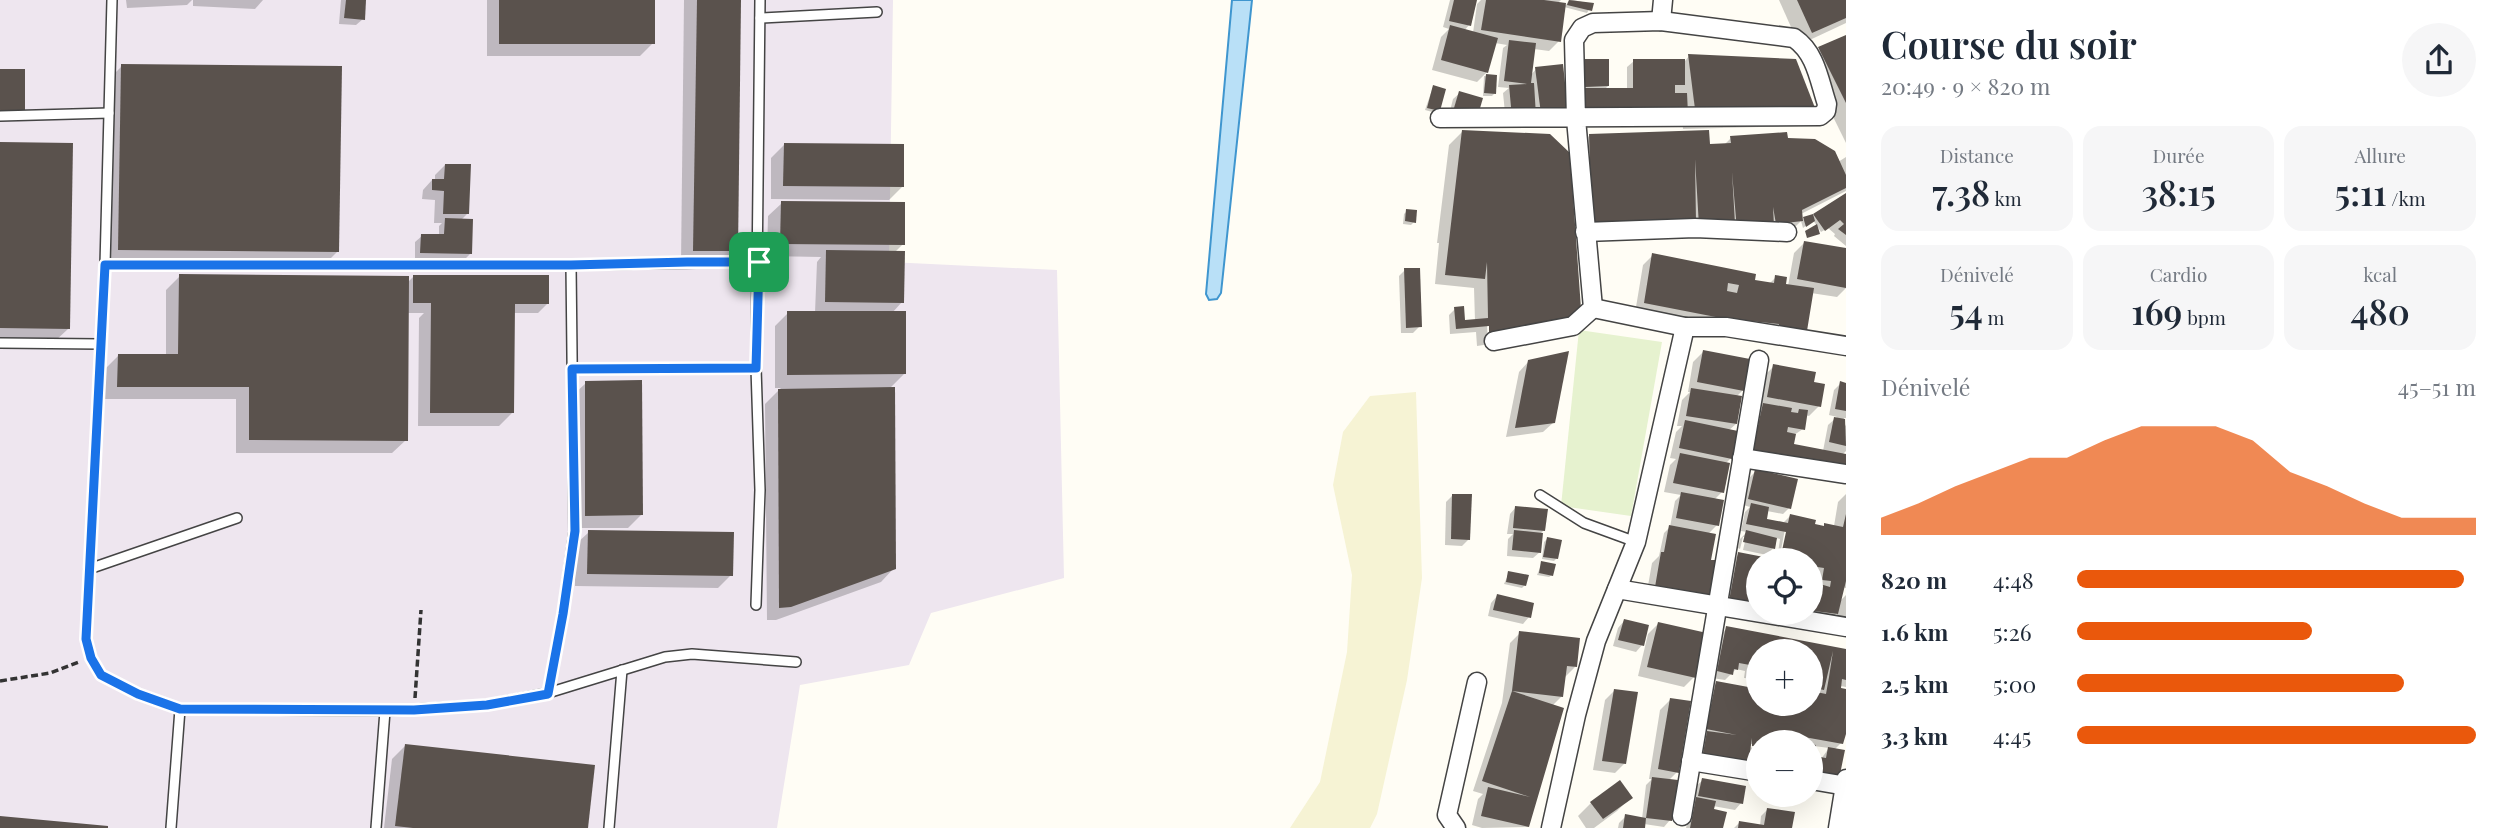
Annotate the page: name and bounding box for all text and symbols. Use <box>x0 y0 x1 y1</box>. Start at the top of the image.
text: Course du soir <box>1881 18 2137 69</box>
button: share <box>2402 23 2476 97</box>
text: 20:49 · 9 × 820 m <box>1881 70 2050 101</box>
text: Distance <box>1940 142 2014 168</box>
text: Durée <box>2152 142 2205 168</box>
text: Allure <box>2354 142 2406 168</box>
text: 7.38 <box>1932 168 1990 215</box>
text: 38:15 <box>2141 168 2216 215</box>
text: 5:11 <box>2335 168 2387 215</box>
text: km <box>1990 185 2022 211</box>
text: /km <box>2387 185 2426 211</box>
pin <box>729 232 789 292</box>
icon: arrive <box>740 243 778 281</box>
text: Dénivelé <box>1940 261 2014 287</box>
text: Cardio <box>2150 261 2207 287</box>
text: kcal <box>2363 261 2397 287</box>
text: 54 <box>1949 287 1983 334</box>
text: 169 <box>2131 287 2182 334</box>
text: 480 <box>2351 287 2410 334</box>
text: m <box>1983 304 2004 330</box>
text: bpm <box>2182 304 2226 330</box>
text: Dénivelé <box>1881 371 1970 402</box>
text: 45–51 m <box>2398 371 2476 402</box>
map controls <box>1746 548 1823 807</box>
button: locate <box>1746 548 1823 625</box>
text: 820 m <box>1881 564 1947 595</box>
text: 4:48 <box>1993 564 2034 595</box>
text: 1.6 km <box>1881 616 1948 647</box>
text: 5:26 <box>1993 616 2032 647</box>
button: + <box>1746 639 1823 716</box>
text: 2.5 km <box>1881 668 1948 699</box>
text: 5:00 <box>1993 668 2036 699</box>
text: 3.3 km <box>1881 720 1948 751</box>
text: 4:45 <box>1993 720 2031 751</box>
button: − <box>1746 730 1823 807</box>

